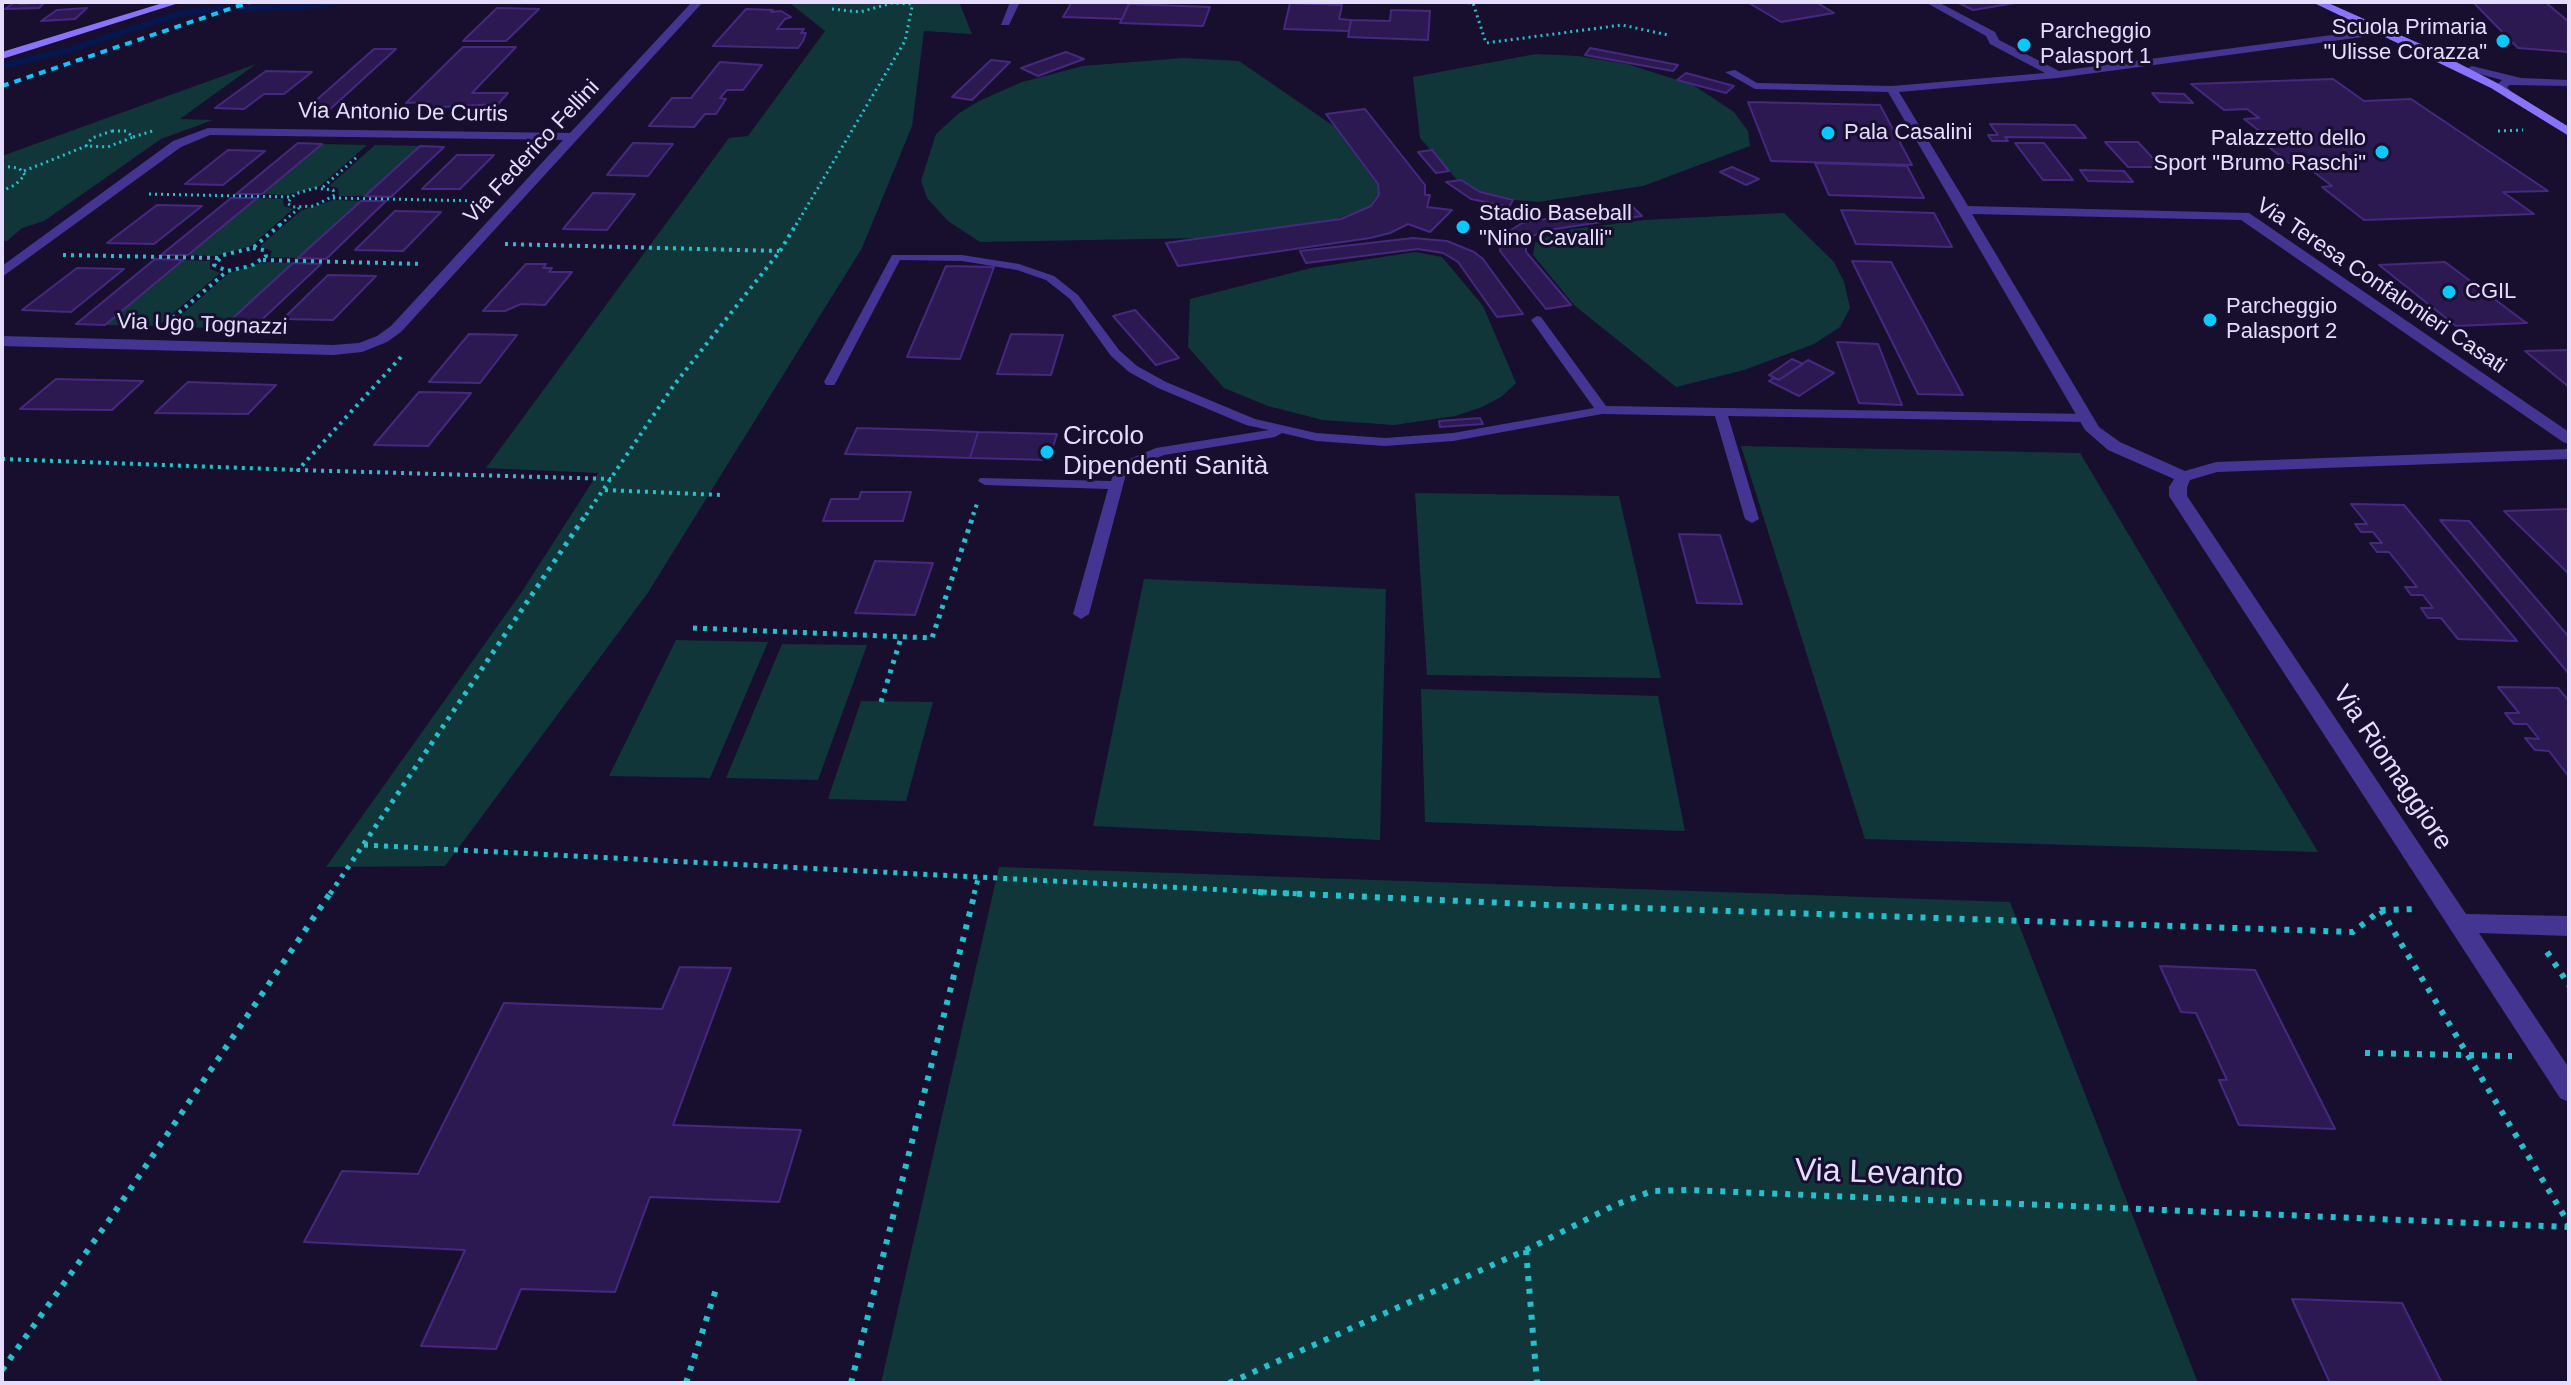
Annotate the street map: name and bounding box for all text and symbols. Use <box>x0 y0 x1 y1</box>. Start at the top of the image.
place label: Scuola Primaria "Ulisse Corazza" <box>2323 15 2487 66</box>
place label: Parcheggio Palasport 1 <box>2040 19 2151 70</box>
marker: Scuola Primaria "Ulisse Corazza" <box>2494 32 2512 50</box>
marker: Parcheggio Palasport 1 <box>2015 36 2033 54</box>
street label: Via Federico Fellini <box>459 75 605 229</box>
street label: Via Antonio De Curtis <box>298 98 508 128</box>
place label: Pala Casalini <box>1844 120 1972 146</box>
marker: Pala Casalini <box>1819 124 1837 142</box>
place label: Palazzetto dello Sport "Brumo Raschi" <box>2154 126 2366 178</box>
marker: Palazzetto dello Sport "Brumo Raschi" <box>2373 143 2391 161</box>
street label: Via Teresa Confalonieri Casati <box>2251 192 2511 380</box>
place label: Stadio Baseball "Nino Cavalli" <box>1479 201 1632 252</box>
marker: Stadio Baseball "Nino Cavalli" <box>1454 218 1472 236</box>
place label: CGIL <box>2465 279 2516 305</box>
marker: CGIL <box>2440 283 2458 301</box>
place label: Parcheggio Palasport 2 <box>2226 294 2337 346</box>
street label: Via Ugo Tognazzi <box>116 309 288 341</box>
marker: Parcheggio Palasport 2 <box>2201 311 2219 329</box>
place label: Circolo Dipendenti Sanità <box>1063 421 1268 482</box>
marker: Circolo Dipendenti Sanità <box>1038 443 1056 461</box>
street label: Via Riomaggiore <box>2325 680 2459 856</box>
street label: Via Levanto <box>1794 1152 1964 1196</box>

